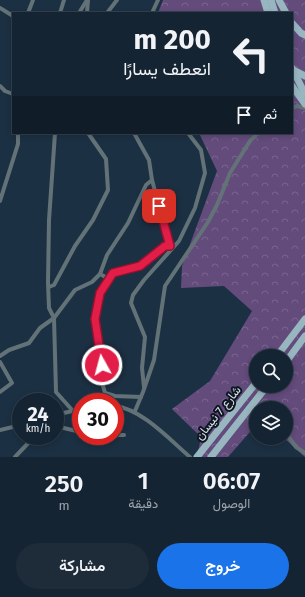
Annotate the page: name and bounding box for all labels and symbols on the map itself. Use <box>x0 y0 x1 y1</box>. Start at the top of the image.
pin <box>142 189 176 223</box>
position arrow <box>81 344 123 386</box>
street label: شارع 7 نيسان <box>192 383 245 444</box>
speed limit sign: 30 <box>72 393 124 445</box>

